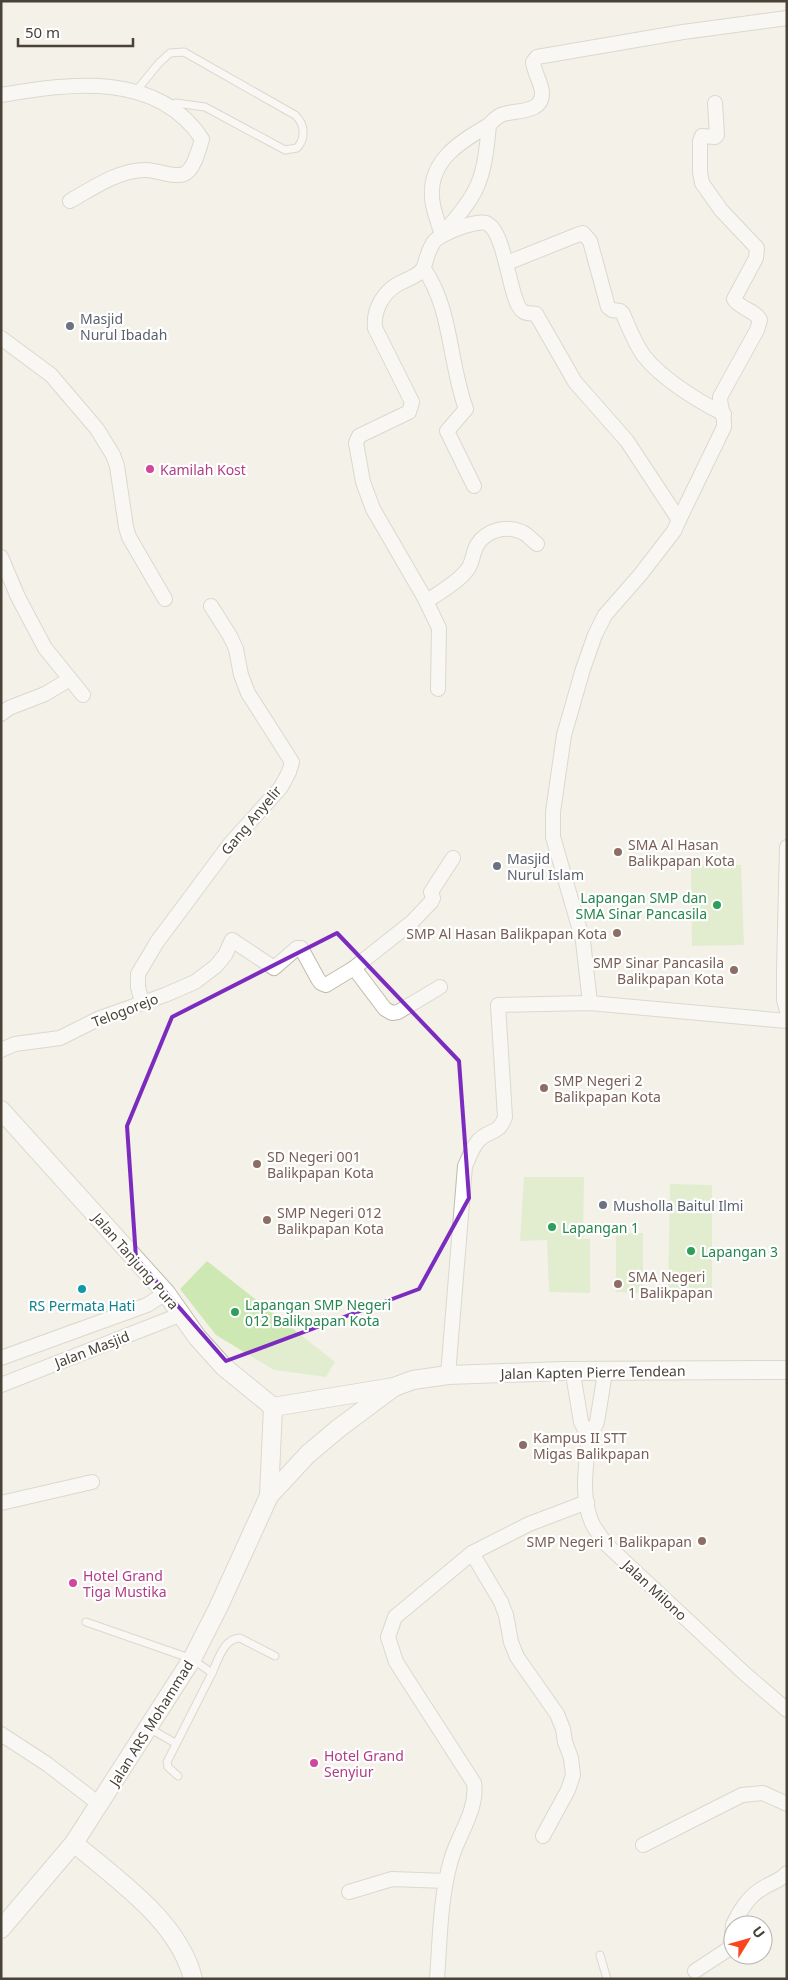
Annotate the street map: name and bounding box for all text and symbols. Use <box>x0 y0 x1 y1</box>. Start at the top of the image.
scale bar <box>18 15 132 47</box>
text: 50 m <box>25 22 60 42</box>
place label: Masjid Nurul Ibadah <box>80 309 167 344</box>
marker: Masjid Nurul Ibadah <box>64 320 76 332</box>
place label: Kamilah Kost <box>160 460 246 479</box>
marker: Kamilah Kost <box>144 463 156 475</box>
street label: Gang Anyelir <box>217 781 286 859</box>
place label: SMA Al Hasan Balikpapan Kota <box>628 835 735 870</box>
marker: SMA Al Hasan Balikpapan Kota <box>612 846 624 858</box>
place label: Masjid Nurul Islam <box>507 849 584 884</box>
marker: Masjid Nurul Islam <box>491 860 503 872</box>
place label: Lapangan SMP dan SMA Sinar Pancasila <box>575 888 707 923</box>
marker: Lapangan SMP dan SMA Sinar Pancasila <box>711 899 723 911</box>
place label: SMP Al Hasan Balikpapan Kota <box>406 924 607 943</box>
marker: SMP Al Hasan Balikpapan Kota <box>611 927 623 939</box>
place label: SMP Sinar Pancasila Balikpapan Kota <box>593 953 724 988</box>
marker: SMP Sinar Pancasila Balikpapan Kota <box>728 964 740 976</box>
street label: Telogorejo <box>89 989 161 1031</box>
place label: SMP Negeri 2 Balikpapan Kota <box>554 1071 661 1106</box>
marker: SMP Negeri 2 Balikpapan Kota <box>538 1082 550 1094</box>
place label: SD Negeri 001 Balikpapan Kota <box>267 1147 374 1182</box>
marker: SD Negeri 001 Balikpapan Kota <box>251 1158 263 1170</box>
place label: Musholla Baitul Ilmi <box>613 1196 743 1215</box>
marker: Musholla Baitul Ilmi <box>597 1199 609 1211</box>
place label: SMP Negeri 012 Balikpapan Kota <box>277 1203 384 1238</box>
street label: Jalan Tanjung Pura <box>87 1207 183 1313</box>
marker: SMP Negeri 012 Balikpapan Kota <box>261 1214 273 1226</box>
place label: Lapangan 1 <box>562 1218 639 1237</box>
marker: Lapangan 1 <box>546 1221 558 1233</box>
place label: Lapangan 3 <box>701 1242 778 1261</box>
marker: Lapangan 3 <box>685 1245 697 1257</box>
place label: SMA Negeri 1 Balikpapan <box>628 1267 713 1302</box>
marker: SMA Negeri 1 Balikpapan <box>612 1278 624 1290</box>
marker: RS Permata Hati <box>76 1283 88 1295</box>
place label: Lapangan SMP Negeri 012 Balikpapan Kota <box>245 1295 391 1330</box>
place label: RS Permata Hati <box>29 1296 135 1315</box>
marker: Lapangan SMP Negeri 012 Balikpapan Kota <box>229 1306 241 1318</box>
street label: Jalan Masjid <box>50 1326 132 1373</box>
street label: Jalan Kapten Pierre Tendean <box>498 1361 686 1383</box>
place label: Kampus II STT Migas Balikpapan <box>533 1428 649 1463</box>
marker: Kampus II STT Migas Balikpapan <box>517 1439 529 1451</box>
place label: SMP Negeri 1 Balikpapan <box>527 1532 692 1551</box>
marker: SMP Negeri 1 Balikpapan <box>696 1535 708 1547</box>
street label: Jalan Milono <box>617 1554 691 1625</box>
place label: Hotel Grand Tiga Mustika <box>83 1566 167 1601</box>
marker: Hotel Grand Tiga Mustika <box>67 1577 79 1589</box>
street label: Jalan ARS Mohammad <box>104 1657 197 1791</box>
place label: Hotel Grand Senyiur <box>324 1746 404 1781</box>
marker: Hotel Grand Senyiur <box>308 1757 320 1769</box>
north arrow <box>723 1915 773 1965</box>
text: U <box>748 1922 770 1942</box>

